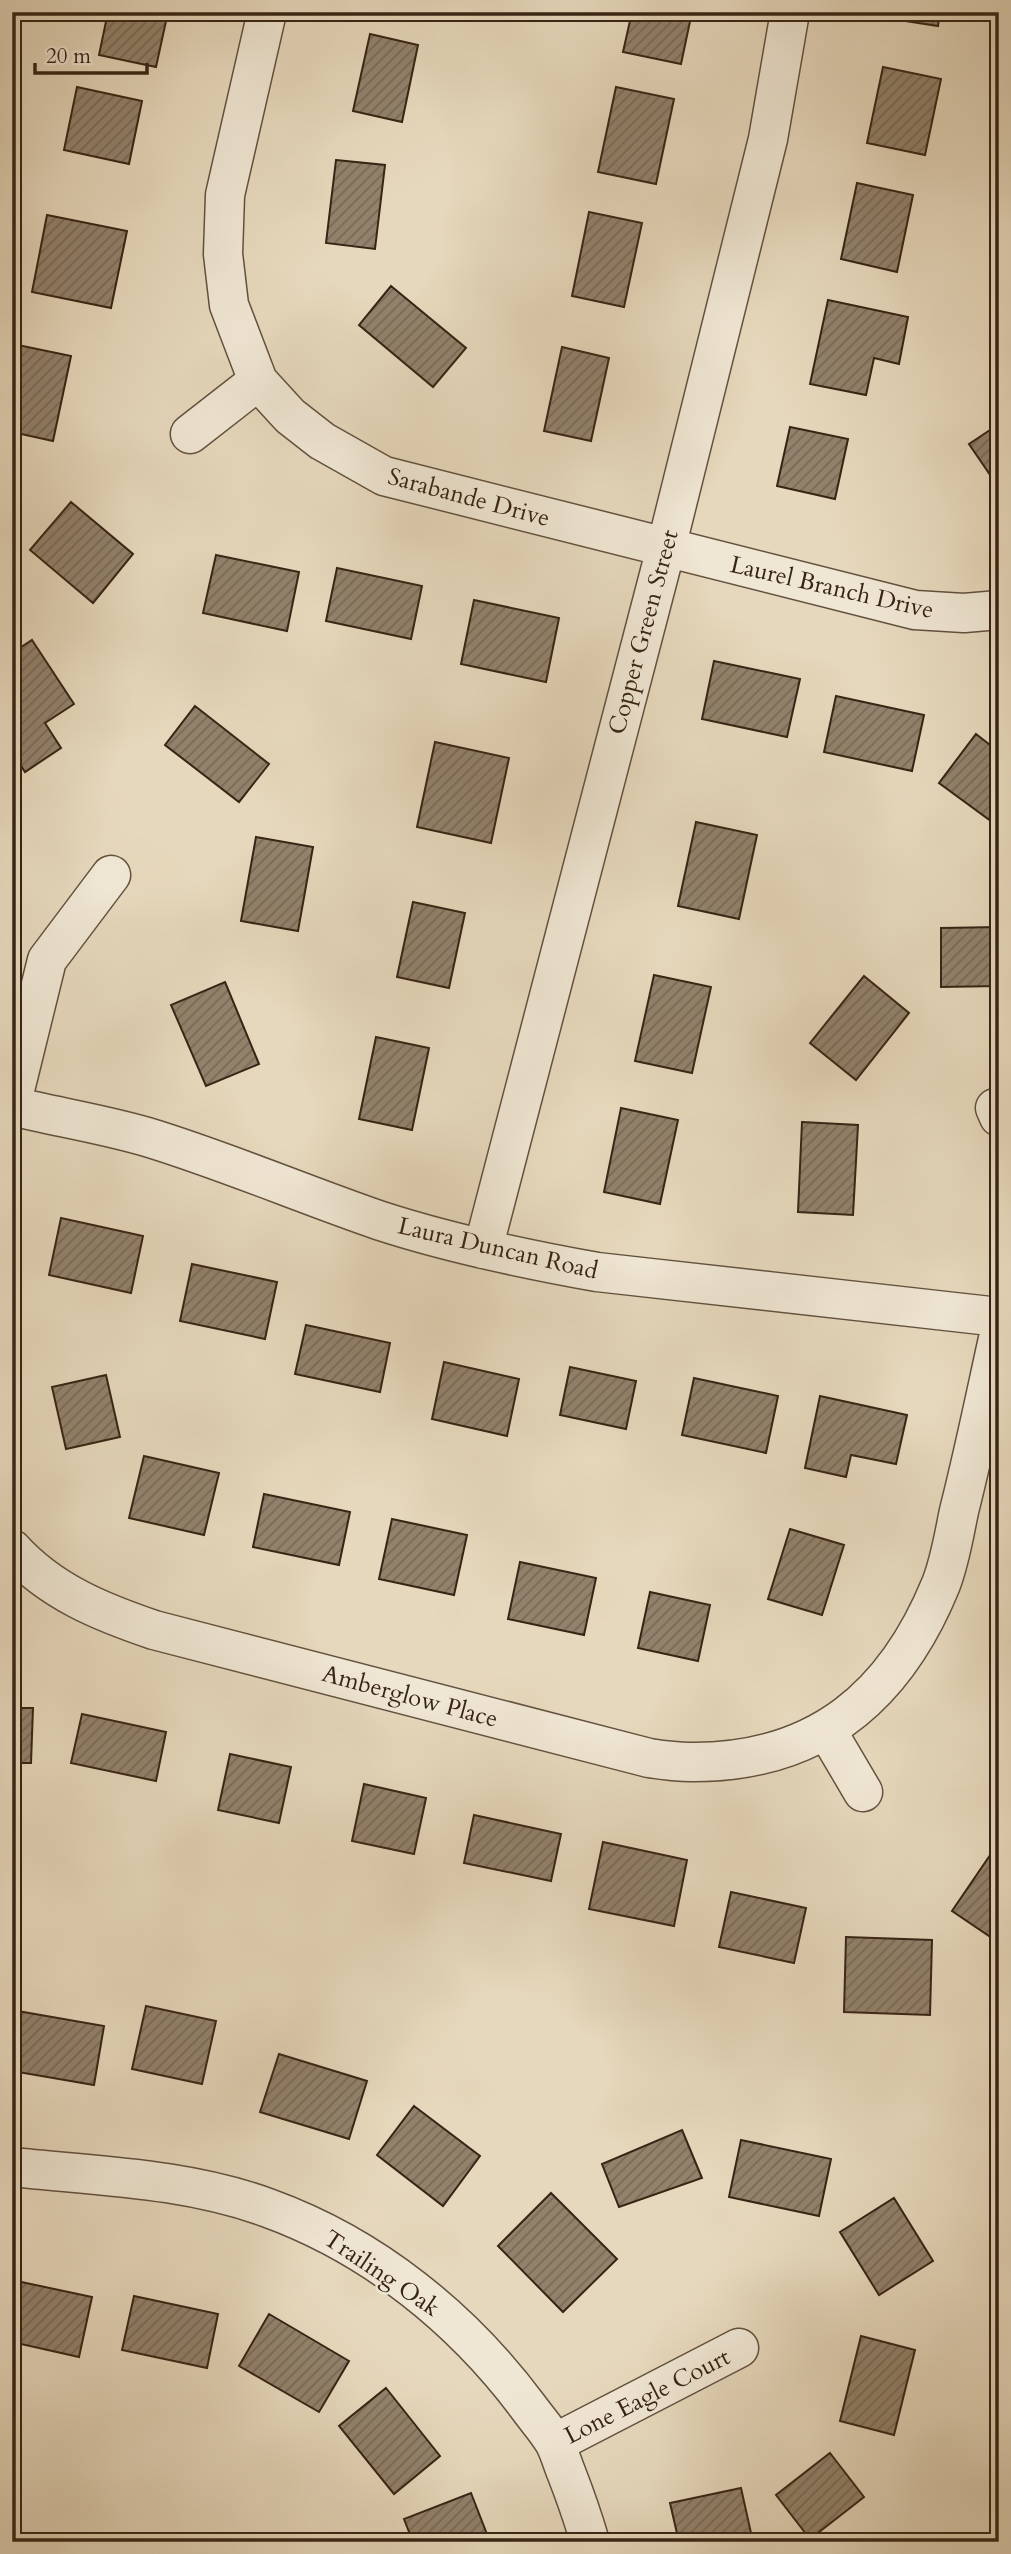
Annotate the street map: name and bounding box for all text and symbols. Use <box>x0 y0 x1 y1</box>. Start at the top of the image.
scale bar <box>35 32 147 76</box>
text: 20 m <box>46 42 91 71</box>
street label: Sarabande Drive <box>384 460 554 535</box>
street label: Copper Green Street <box>600 526 687 738</box>
street label: Laurel Branch Drive <box>727 548 937 627</box>
street label: Laura Duncan Road <box>395 1209 601 1288</box>
street label: Amberglow Place <box>318 1657 501 1736</box>
street label: Trailing Oak <box>317 2222 447 2325</box>
street label: Lone Eagle Court <box>559 2340 736 2452</box>

